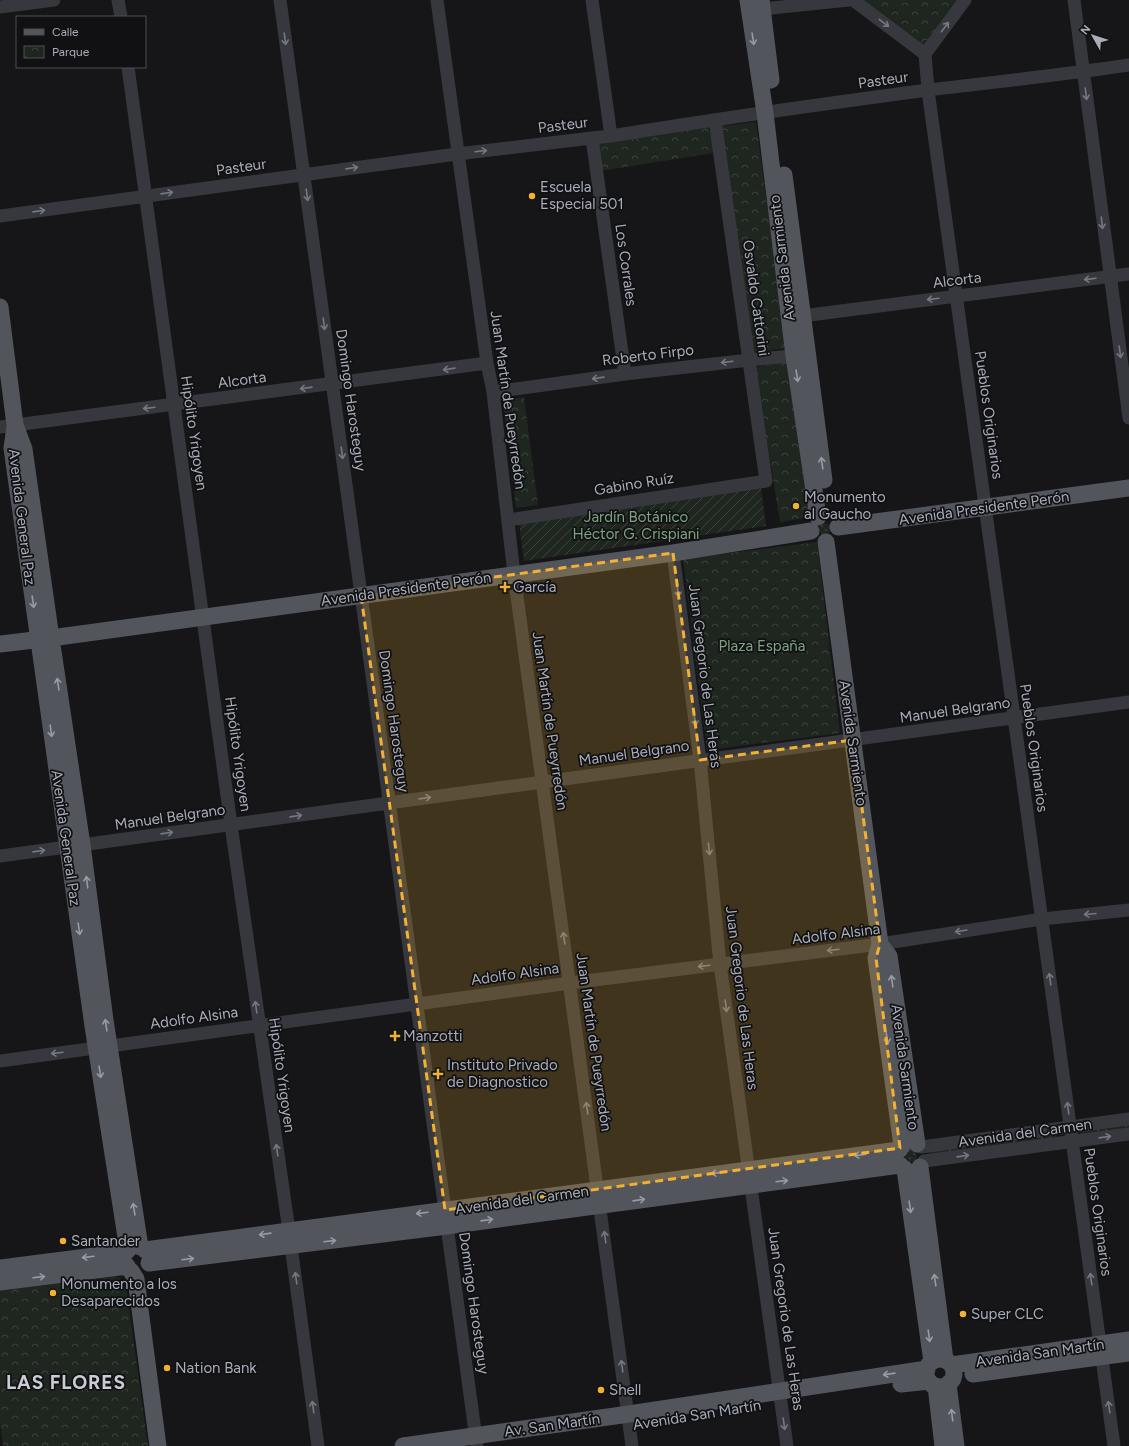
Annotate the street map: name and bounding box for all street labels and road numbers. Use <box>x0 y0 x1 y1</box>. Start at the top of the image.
street label: Pasteur <box>857 68 909 92</box>
street label: Pasteur <box>537 113 589 137</box>
street label: Pasteur <box>215 155 267 179</box>
street label: Avenida Sarmiento <box>765 194 799 322</box>
street label: Los Corrales <box>611 223 641 307</box>
street label: Osvaldo Cattorini <box>739 239 773 357</box>
street label: Alcorta <box>932 268 982 292</box>
street label: Juan Martín de Pueyrredón <box>487 310 529 490</box>
street label: Domingo Harosteguy <box>332 328 370 472</box>
street label: Roberto Firpo <box>601 340 695 370</box>
street label: Pueblos Originarios <box>971 350 1007 480</box>
street label: Alcorta <box>217 368 267 392</box>
street label: Hipólito Yrigoyen <box>177 374 211 492</box>
street label: Avenida General Paz <box>5 448 39 586</box>
street label: Gabino Ruíz <box>593 469 675 499</box>
street label: Avenida Presidente Perón <box>898 487 1070 529</box>
street label: Avenida Presidente Perón <box>320 568 492 610</box>
street label: Juan Gregorio de Las Heras <box>685 583 725 769</box>
street label: Juan Martín de Pueyrredón <box>529 631 571 811</box>
street label: Domingo Harosteguy <box>375 649 413 793</box>
street label: Avenida Sarmiento <box>835 679 871 807</box>
street label: Pueblos Originarios <box>1016 683 1052 813</box>
street label: Manuel Belgrano <box>899 693 1012 727</box>
street label: Hipólito Yrigoyen <box>221 695 255 813</box>
street label: Manuel Belgrano <box>578 736 691 770</box>
street label: Avenida General Paz <box>48 769 84 907</box>
street label: Manuel Belgrano <box>114 800 227 834</box>
street label: Juan Gregorio de Las Heras <box>722 905 762 1091</box>
street label: Adolfo Alsina <box>791 920 881 948</box>
street label: Juan Martín de Pueyrredón <box>573 952 615 1132</box>
street label: Adolfo Alsina <box>470 959 560 989</box>
street label: Adolfo Alsina <box>149 1003 239 1033</box>
street label: Avenida Sarmiento <box>887 1003 923 1131</box>
street label: Hipólito Yrigoyen <box>265 1016 299 1134</box>
street label: Avenida del Carmen <box>957 1115 1093 1151</box>
street label: Pueblos Originarios <box>1080 1147 1116 1277</box>
street label: Avenida del Carmen <box>454 1182 590 1218</box>
street label: Juan Gregorio de Las Heras <box>764 1226 808 1412</box>
street label: Domingo Harosteguy <box>455 1231 493 1375</box>
street label: Avenida San Martín <box>975 1335 1105 1371</box>
street label: Avenida San Martín <box>632 1396 762 1434</box>
street label: Av. San Martín <box>503 1409 601 1441</box>

